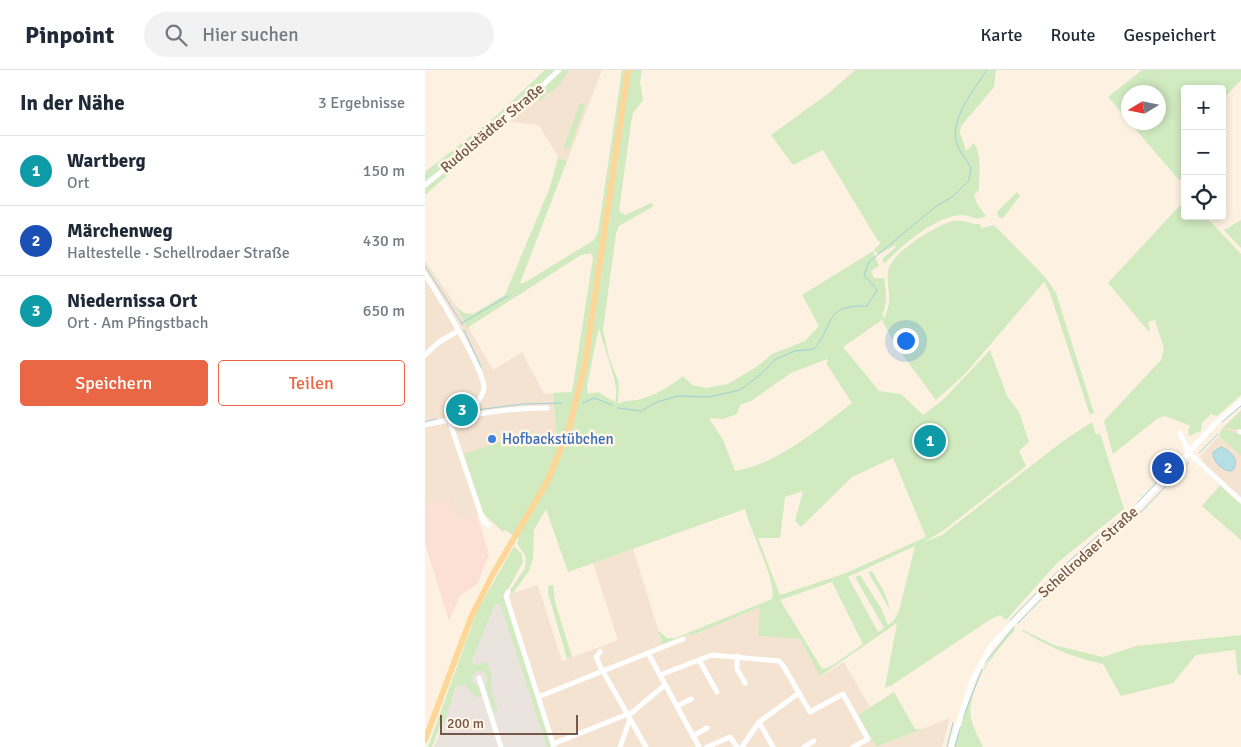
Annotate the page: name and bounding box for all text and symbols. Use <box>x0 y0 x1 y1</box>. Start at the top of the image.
search box <box>144 12 494 57</box>
text: Pinpoint <box>25 20 114 50</box>
icon: search <box>162 21 190 49</box>
text: Hier suchen <box>202 23 299 47</box>
text: Karte <box>981 24 1023 46</box>
text: Route <box>1051 24 1096 46</box>
text: Gespeichert <box>1124 24 1216 46</box>
street label: Rudolstädter Straße <box>437 80 547 176</box>
north arrow <box>1121 85 1166 130</box>
map controls <box>1181 85 1226 220</box>
button: + <box>1181 85 1226 130</box>
text: In der Nähe <box>20 90 125 116</box>
text: 3 Ergebnisse <box>318 93 405 113</box>
button: − <box>1181 130 1226 175</box>
text: Wartberg <box>67 149 146 173</box>
text: 1 <box>32 161 40 181</box>
text: 150 m <box>363 161 405 181</box>
text: Ort <box>67 173 89 193</box>
button: locate <box>1181 175 1226 220</box>
text: Märchenweg <box>67 219 173 243</box>
text: 2 <box>32 231 40 251</box>
text: 430 m <box>363 231 405 251</box>
text: Haltestelle · Schellrodaer Straße <box>67 243 290 263</box>
text: Niedernissa Ort <box>67 289 197 313</box>
text: 3 <box>32 301 40 321</box>
text: 650 m <box>363 301 405 321</box>
text: Ort · Am Pfingstbach <box>67 313 208 333</box>
your location <box>893 328 919 354</box>
button: Speichern <box>20 360 208 406</box>
button: Teilen <box>218 360 405 406</box>
pin: 3 <box>446 391 478 429</box>
pin: 1 <box>914 422 946 460</box>
place label: Hofbackstübchen <box>502 430 614 448</box>
marker: Hofbackstübchen <box>486 433 498 445</box>
pin: 2 <box>1152 449 1184 487</box>
street label: Schellrodaer Straße <box>1034 502 1142 602</box>
scale bar <box>440 712 577 735</box>
text: 200 m <box>447 715 484 732</box>

